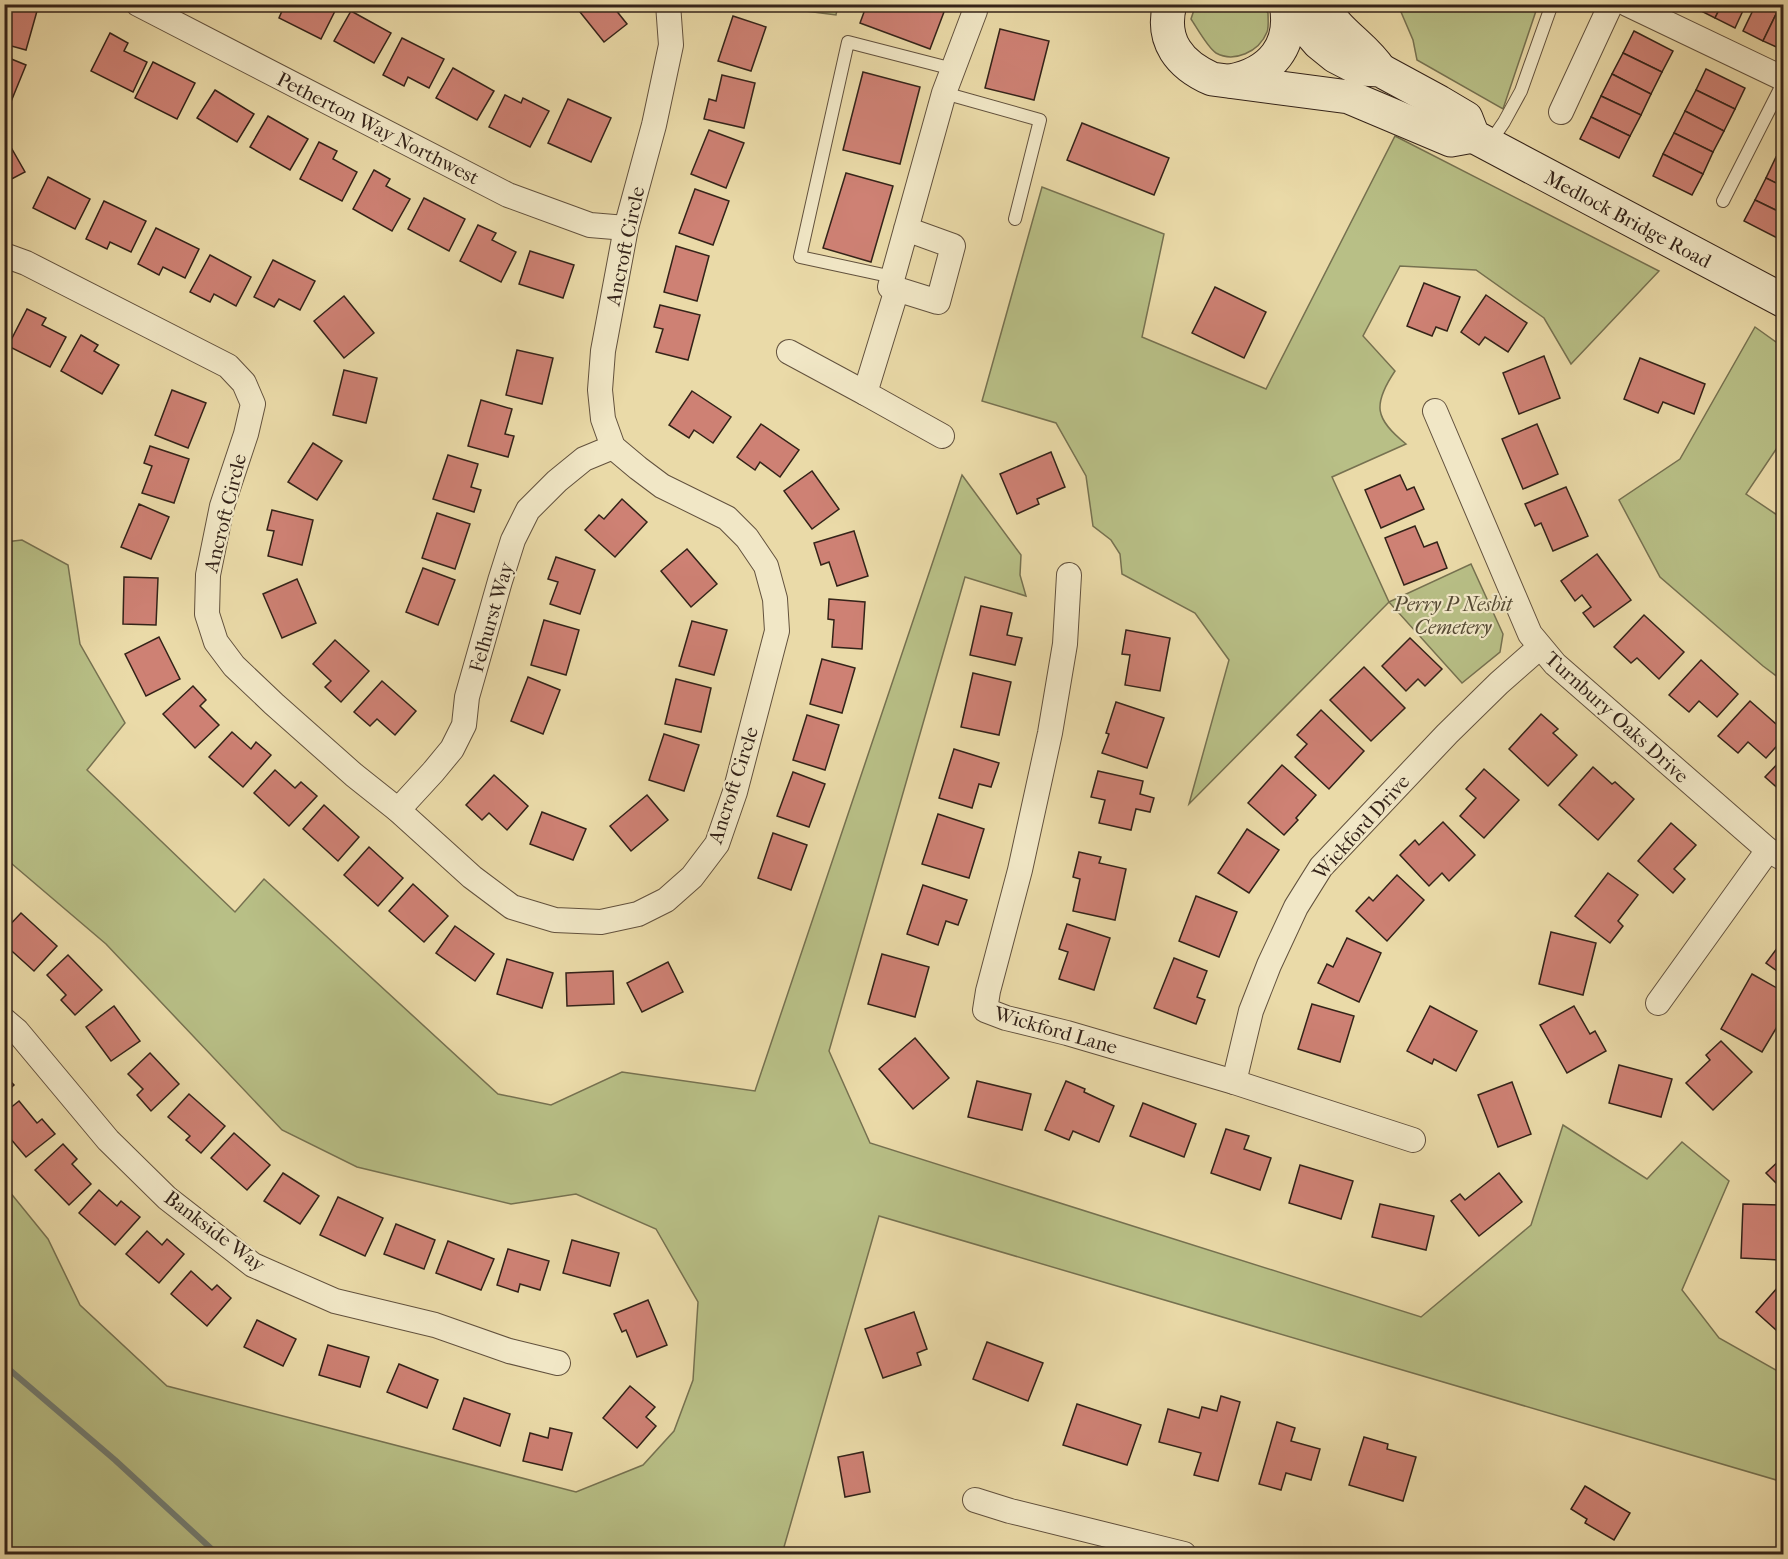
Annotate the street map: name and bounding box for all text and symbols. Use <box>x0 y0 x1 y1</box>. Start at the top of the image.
street label: Petherton Way Northwest <box>273 67 483 189</box>
street label: Medlock Bridge Road <box>1541 166 1716 274</box>
street label: Ancroft Circle <box>601 184 649 309</box>
street label: Ancroft Circle <box>199 451 251 576</box>
street label: Felhurst Way <box>465 558 519 675</box>
park label: Perry P Nesbit Cemetery <box>1393 593 1514 639</box>
street label: Turnbury Oaks Drive <box>1540 647 1693 788</box>
street label: Ancroft Circle <box>703 724 763 847</box>
street label: Wickford Drive <box>1308 770 1414 885</box>
street label: Wickford Lane <box>991 1002 1120 1059</box>
street label: Bankside Way <box>160 1186 271 1278</box>

